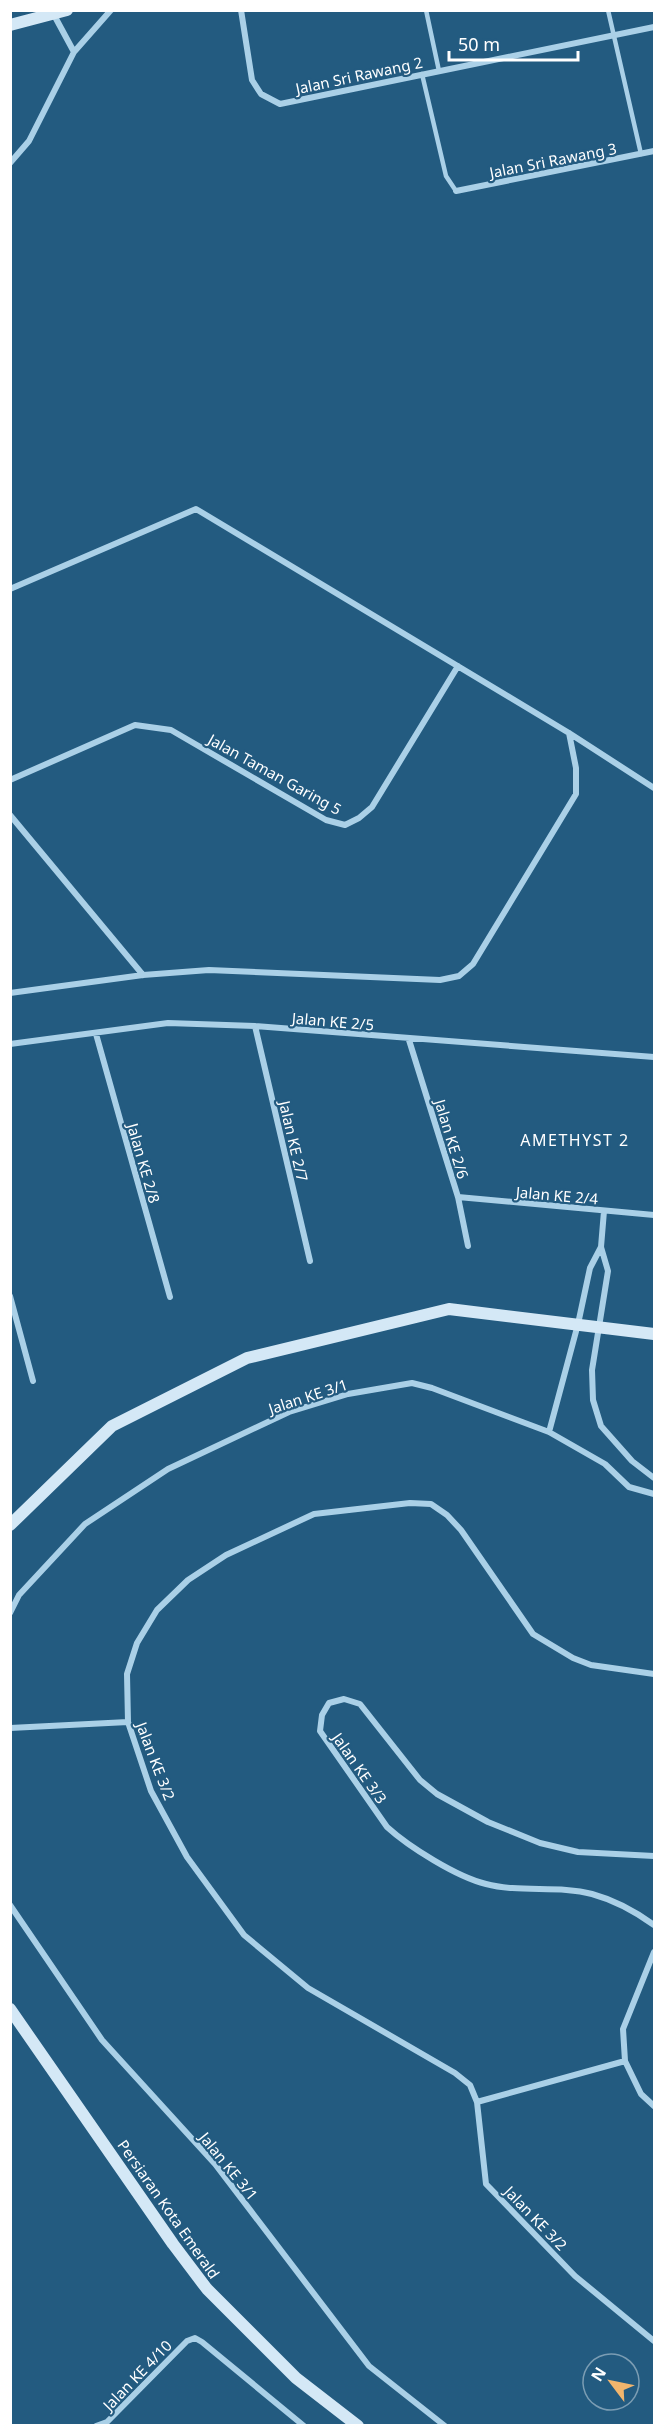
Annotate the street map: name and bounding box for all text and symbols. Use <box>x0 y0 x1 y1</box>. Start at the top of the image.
scale bar <box>449 24 578 62</box>
text: 50 m <box>458 32 500 56</box>
street label: Jalan Sri Rawang 2 <box>292 52 424 99</box>
street label: Jalan Sri Rawang 3 <box>486 138 618 183</box>
street label: Jalan Taman Garing 5 <box>203 728 345 819</box>
street label: Jalan KE 2/5 <box>289 1007 375 1035</box>
street label: Jalan KE 2/6 <box>430 1095 474 1181</box>
street label: Jalan KE 2/7 <box>275 1097 313 1183</box>
street label: Jalan KE 2/8 <box>123 1119 165 1205</box>
district label: AMETHYST 2 <box>520 1129 630 1151</box>
street label: Jalan KE 2/4 <box>513 1181 599 1209</box>
street label: Jalan KE 3/1 <box>264 1374 350 1419</box>
street label: Jalan KE 3/2 <box>131 1717 180 1803</box>
street label: Jalan KE 3/3 <box>327 1727 392 1807</box>
street label: Jalan KE 3/1 <box>194 2126 263 2204</box>
street label: Persiaran Kota Emerald <box>113 2136 225 2282</box>
street label: Jalan KE 3/2 <box>499 2180 572 2255</box>
street label: Jalan KE 4/10 <box>97 2335 176 2416</box>
north arrow <box>581 2352 641 2412</box>
text: N <box>586 2363 611 2385</box>

